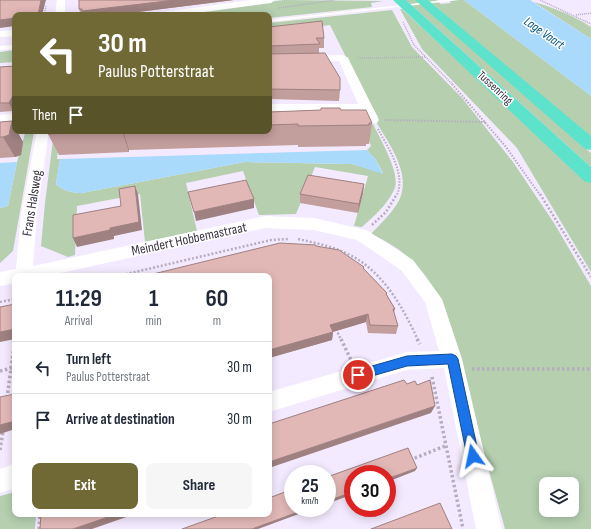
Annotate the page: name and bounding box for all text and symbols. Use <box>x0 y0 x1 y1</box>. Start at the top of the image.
water label: Lage Vaart <box>521 13 568 53</box>
text: 30 m <box>98 27 147 60</box>
icon: left <box>32 28 84 80</box>
text: Paulus Potterstraat <box>98 61 214 82</box>
street label: Tussenring <box>474 68 516 108</box>
icon: arrive <box>65 104 87 126</box>
text: Then <box>32 106 57 125</box>
street label: Frans Halsweg <box>18 168 46 237</box>
street label: Meindert Hobbemastraat <box>130 218 248 260</box>
text: 11:29 <box>56 284 102 313</box>
text: 1 <box>149 284 158 313</box>
text: 60 <box>206 284 228 313</box>
text: Arrival <box>65 313 93 329</box>
text: min <box>146 313 162 329</box>
text: m <box>213 313 221 329</box>
text: Turn left <box>66 350 111 369</box>
icon: left <box>32 357 54 379</box>
text: 30 m <box>227 358 252 377</box>
pin <box>341 358 375 392</box>
icon: arrive <box>347 364 369 386</box>
text: Paulus Potterstraat <box>66 369 150 385</box>
icon: arrive <box>32 409 54 431</box>
text: Arrive at destination <box>66 410 175 429</box>
text: 30 m <box>227 410 252 429</box>
position arrow <box>452 435 494 477</box>
button: Exit <box>32 463 138 509</box>
button: Share <box>146 463 252 509</box>
speed limit sign: 30 <box>344 465 396 517</box>
text: 25 <box>301 474 319 498</box>
map controls <box>539 477 579 517</box>
button: layers <box>539 477 579 517</box>
text: km/h <box>301 495 319 507</box>

